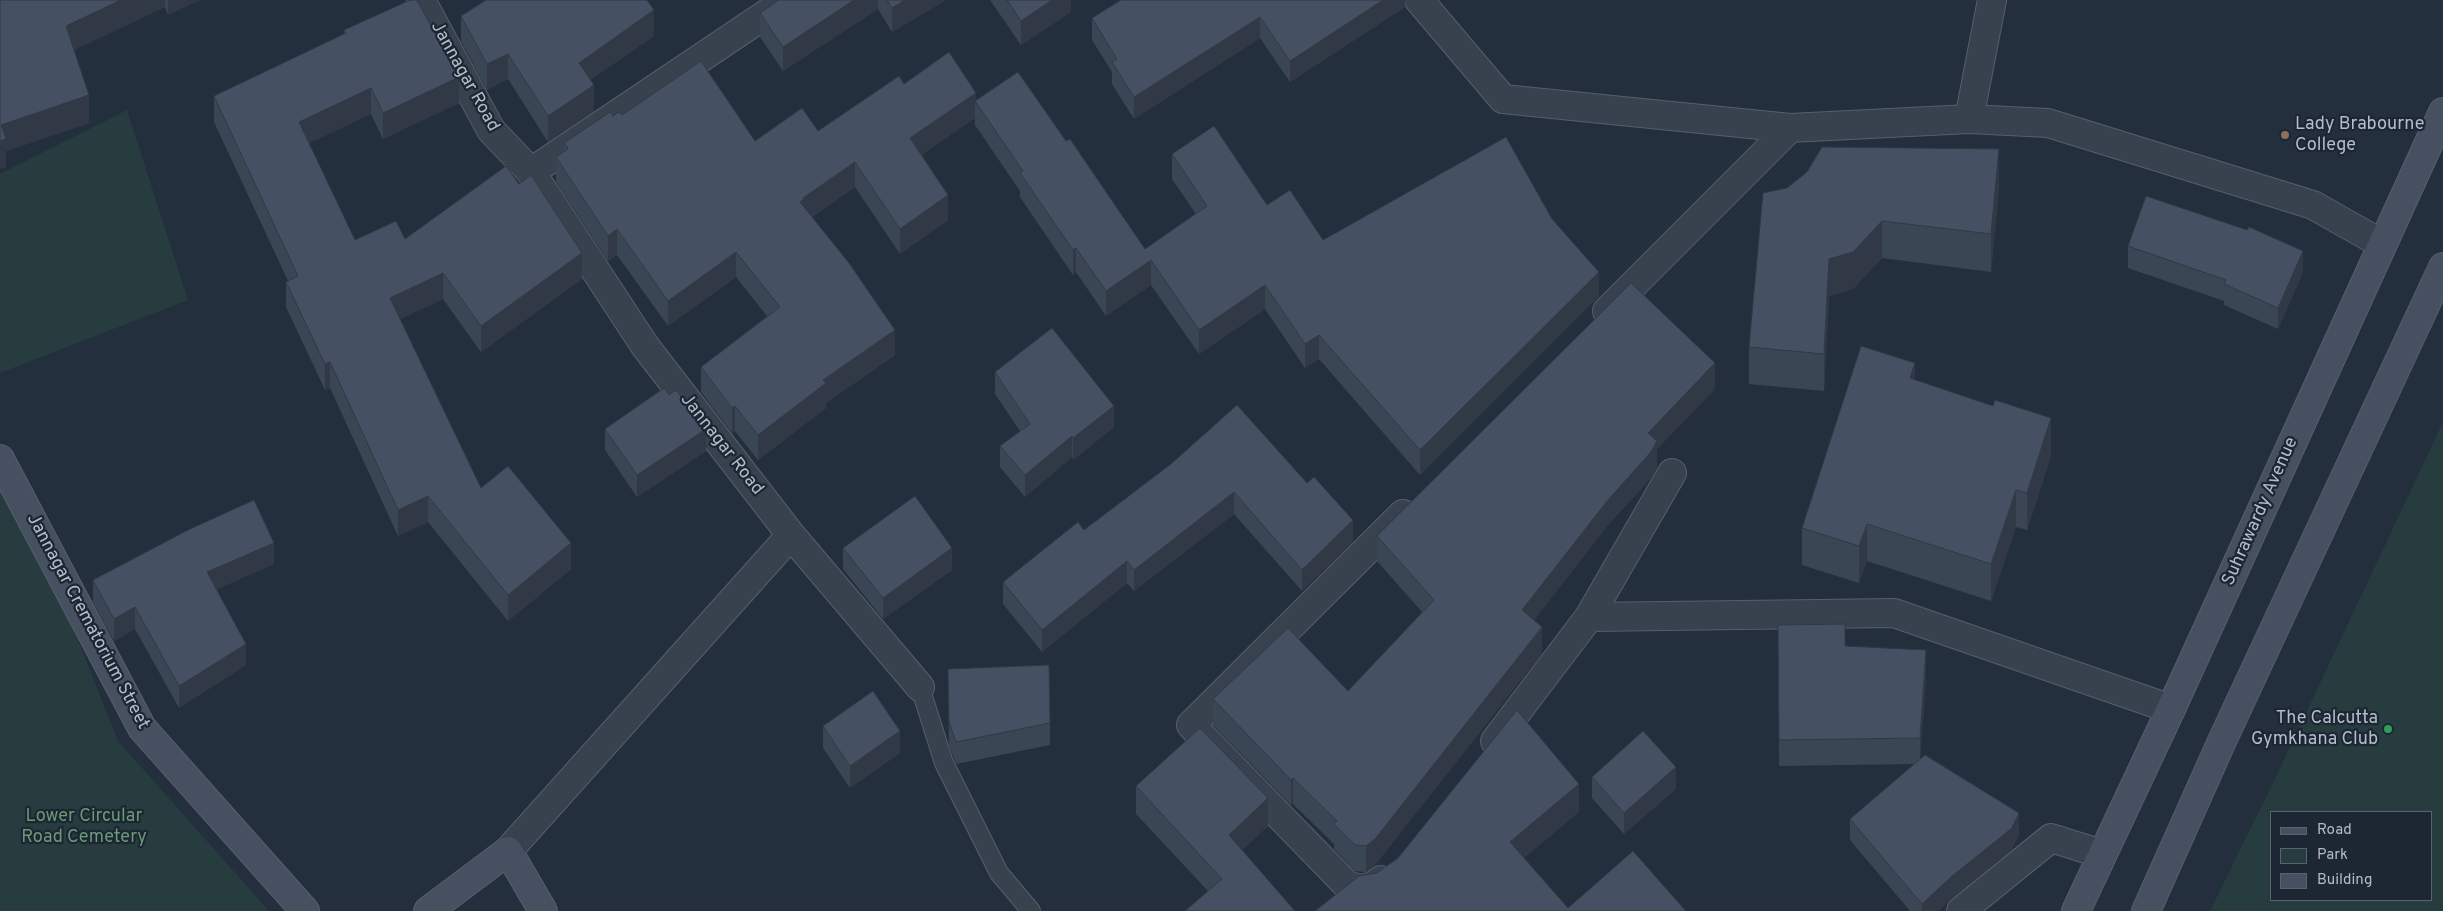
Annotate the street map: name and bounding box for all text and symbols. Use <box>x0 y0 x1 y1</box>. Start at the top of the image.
street label: Jannagar Road <box>425 18 503 136</box>
place label: Lady Brabourne College <box>2295 114 2424 156</box>
marker: Lady Brabourne College <box>2279 129 2291 141</box>
street label: Jannagar Road <box>675 390 767 500</box>
street label: Suhrawardy Avenue <box>2219 434 2303 590</box>
street label: Jannagar Crematorium Street <box>21 511 153 733</box>
place label: The Calcutta Gymkhana Club <box>2251 708 2378 751</box>
marker: The Calcutta Gymkhana Club <box>2382 723 2394 735</box>
park label: Lower Circular Road Cemetery <box>21 806 147 849</box>
legend <box>2270 811 2433 901</box>
text: Road <box>2317 821 2352 840</box>
text: Park <box>2317 846 2348 865</box>
text: Building <box>2317 871 2372 890</box>

